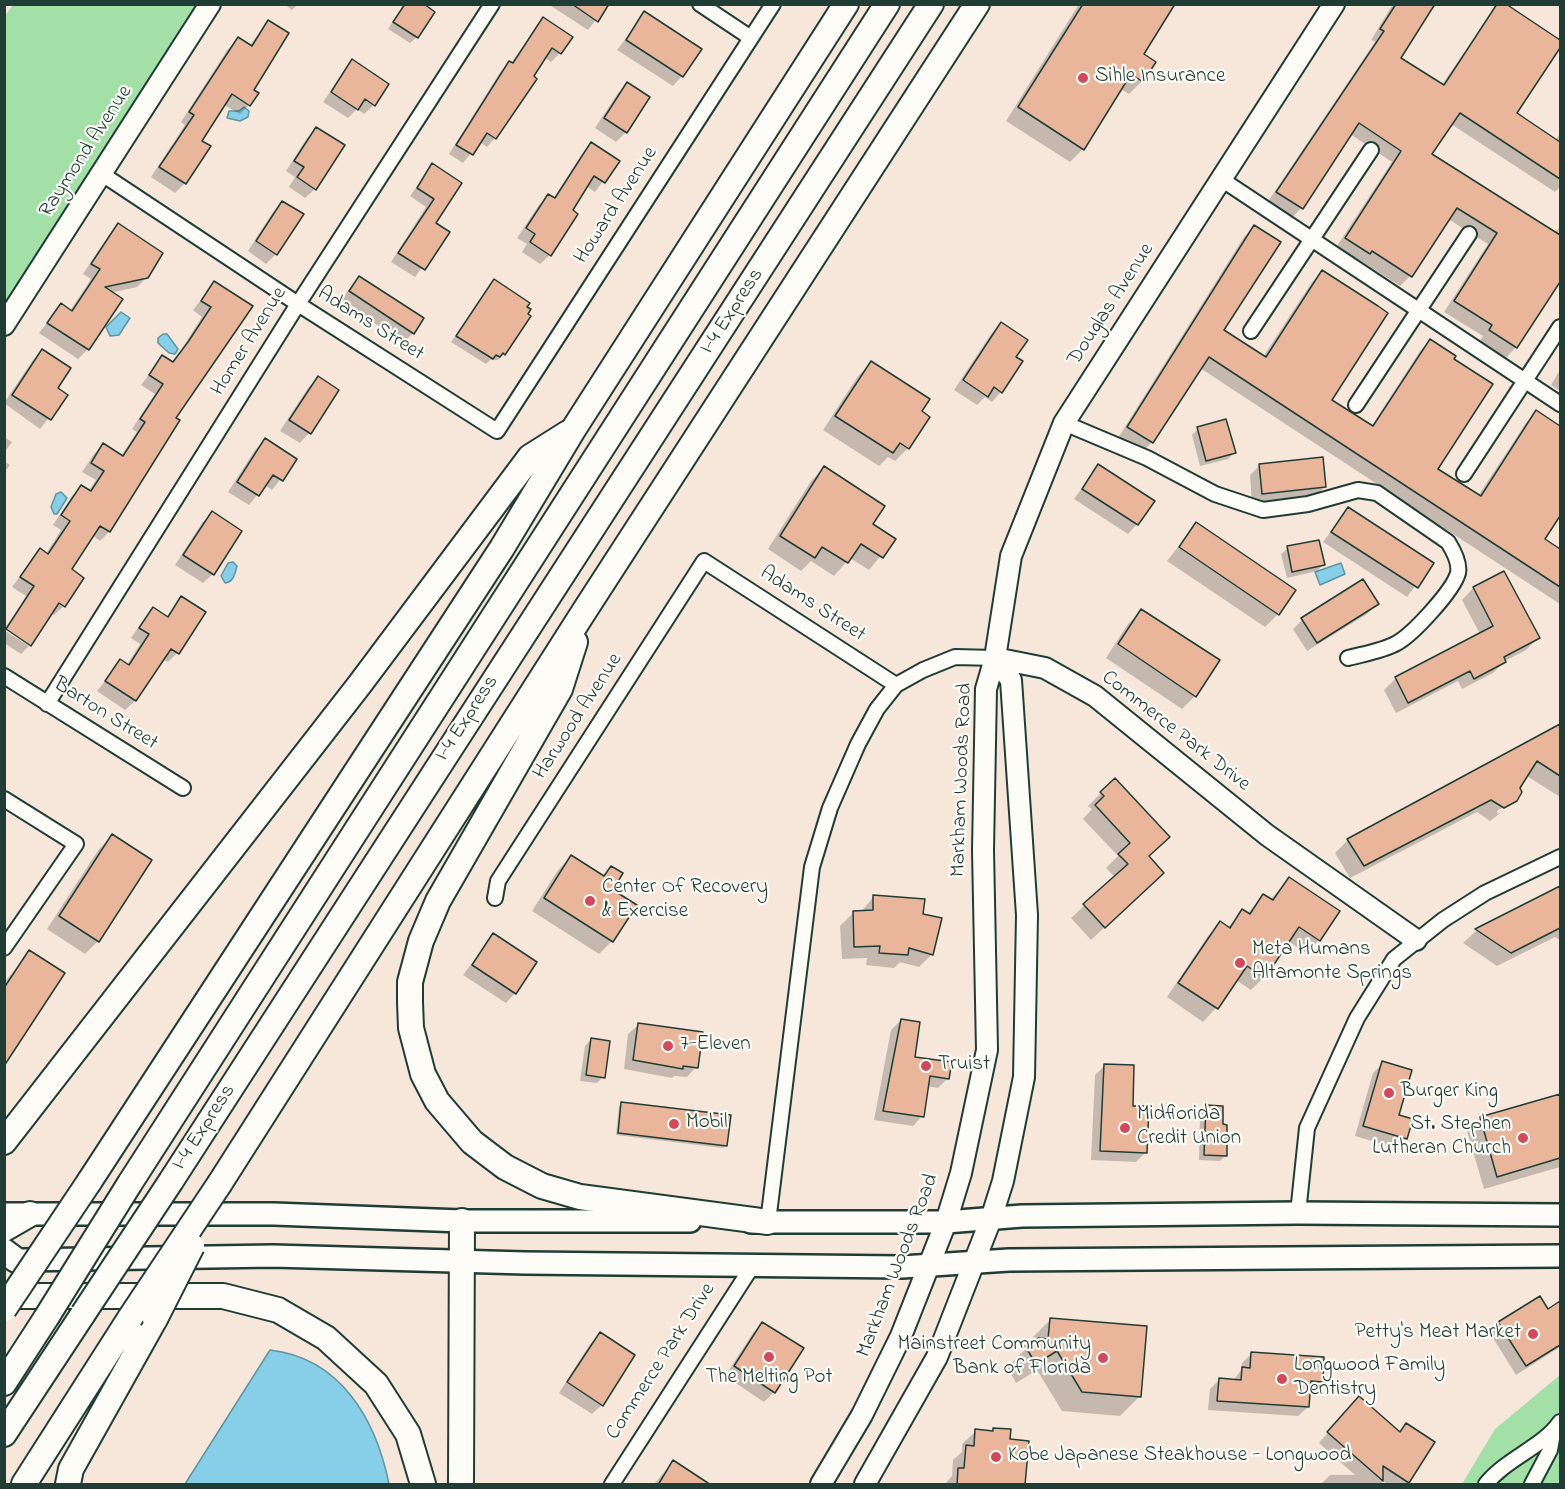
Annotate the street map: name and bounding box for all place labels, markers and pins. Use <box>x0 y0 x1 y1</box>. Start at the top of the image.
place label: Sihle Insurance <box>1095 65 1225 91</box>
marker: Sihle Insurance <box>1076 71 1090 85</box>
place label: Center Of Recovery & Exercise <box>602 876 768 926</box>
marker: Center Of Recovery & Exercise <box>583 894 597 908</box>
place label: Meta Humans Altamonte Springs <box>1252 938 1412 988</box>
marker: Meta Humans Altamonte Springs <box>1233 956 1247 970</box>
place label: 7-Eleven <box>680 1033 751 1059</box>
marker: 7-Eleven <box>661 1039 675 1053</box>
place label: Truist <box>938 1053 990 1079</box>
marker: Truist <box>919 1059 933 1073</box>
place label: Burger King <box>1401 1080 1498 1106</box>
marker: Burger King <box>1382 1086 1396 1100</box>
place label: Midflorida Credit Union <box>1137 1103 1241 1153</box>
place label: Mobil <box>686 1111 727 1137</box>
place label: St. Stephen Lutheran Church <box>1372 1113 1511 1163</box>
marker: Mobil <box>667 1117 681 1131</box>
marker: Midflorida Credit Union <box>1118 1121 1132 1135</box>
marker: St. Stephen Lutheran Church <box>1516 1131 1530 1145</box>
place label: Petty's Meat Market <box>1355 1321 1521 1347</box>
marker: Petty's Meat Market <box>1526 1327 1540 1341</box>
place label: Mainstreet Community Bank of Florida <box>898 1333 1091 1383</box>
marker: The Melting Pot <box>762 1350 776 1364</box>
marker: Mainstreet Community Bank of Florida <box>1096 1351 1110 1365</box>
place label: Longwood Family Dentistry <box>1294 1354 1445 1404</box>
place label: The Melting Pot <box>705 1366 833 1392</box>
marker: Longwood Family Dentistry <box>1275 1372 1289 1386</box>
place label: Kobe Japanese Steakhouse - Longwood <box>1008 1444 1351 1470</box>
marker: Kobe Japanese Steakhouse - Longwood <box>989 1450 1003 1464</box>

